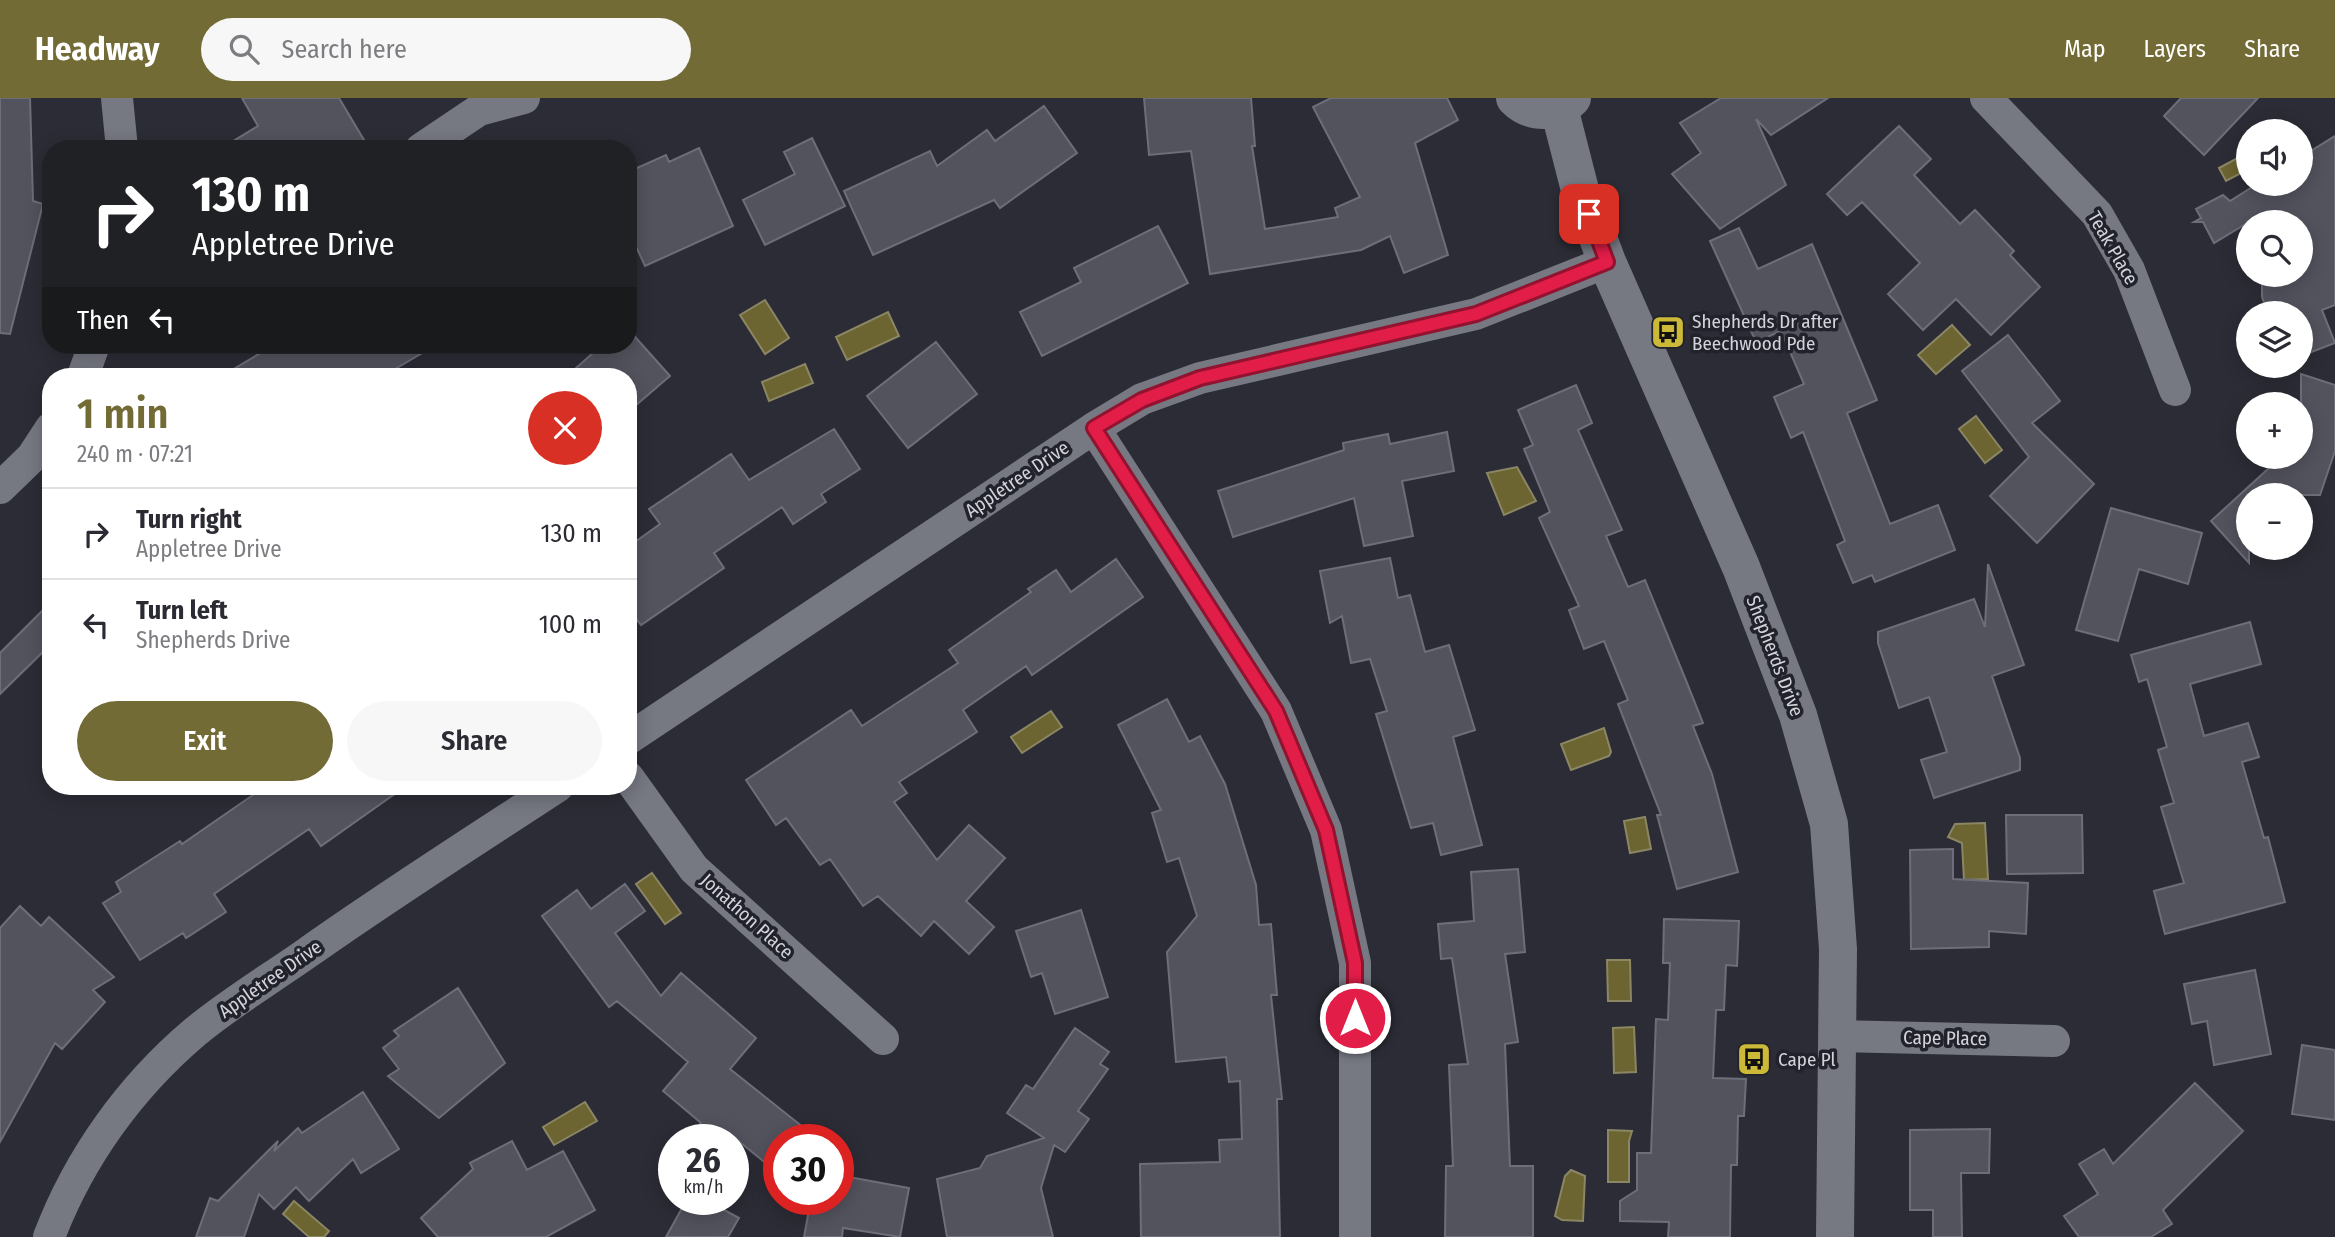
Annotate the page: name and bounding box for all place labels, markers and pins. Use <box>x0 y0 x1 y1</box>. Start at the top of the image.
pin <box>1559 184 1619 244</box>
place label: Shepherds Dr after Beechwood Pde <box>1692 310 1839 355</box>
bus stop icon: Shepherds Dr after Beechwood Pde <box>1649 313 1687 351</box>
bus stop icon: Cape Pl <box>1735 1040 1773 1078</box>
place label: Cape Pl <box>1778 1048 1836 1071</box>

